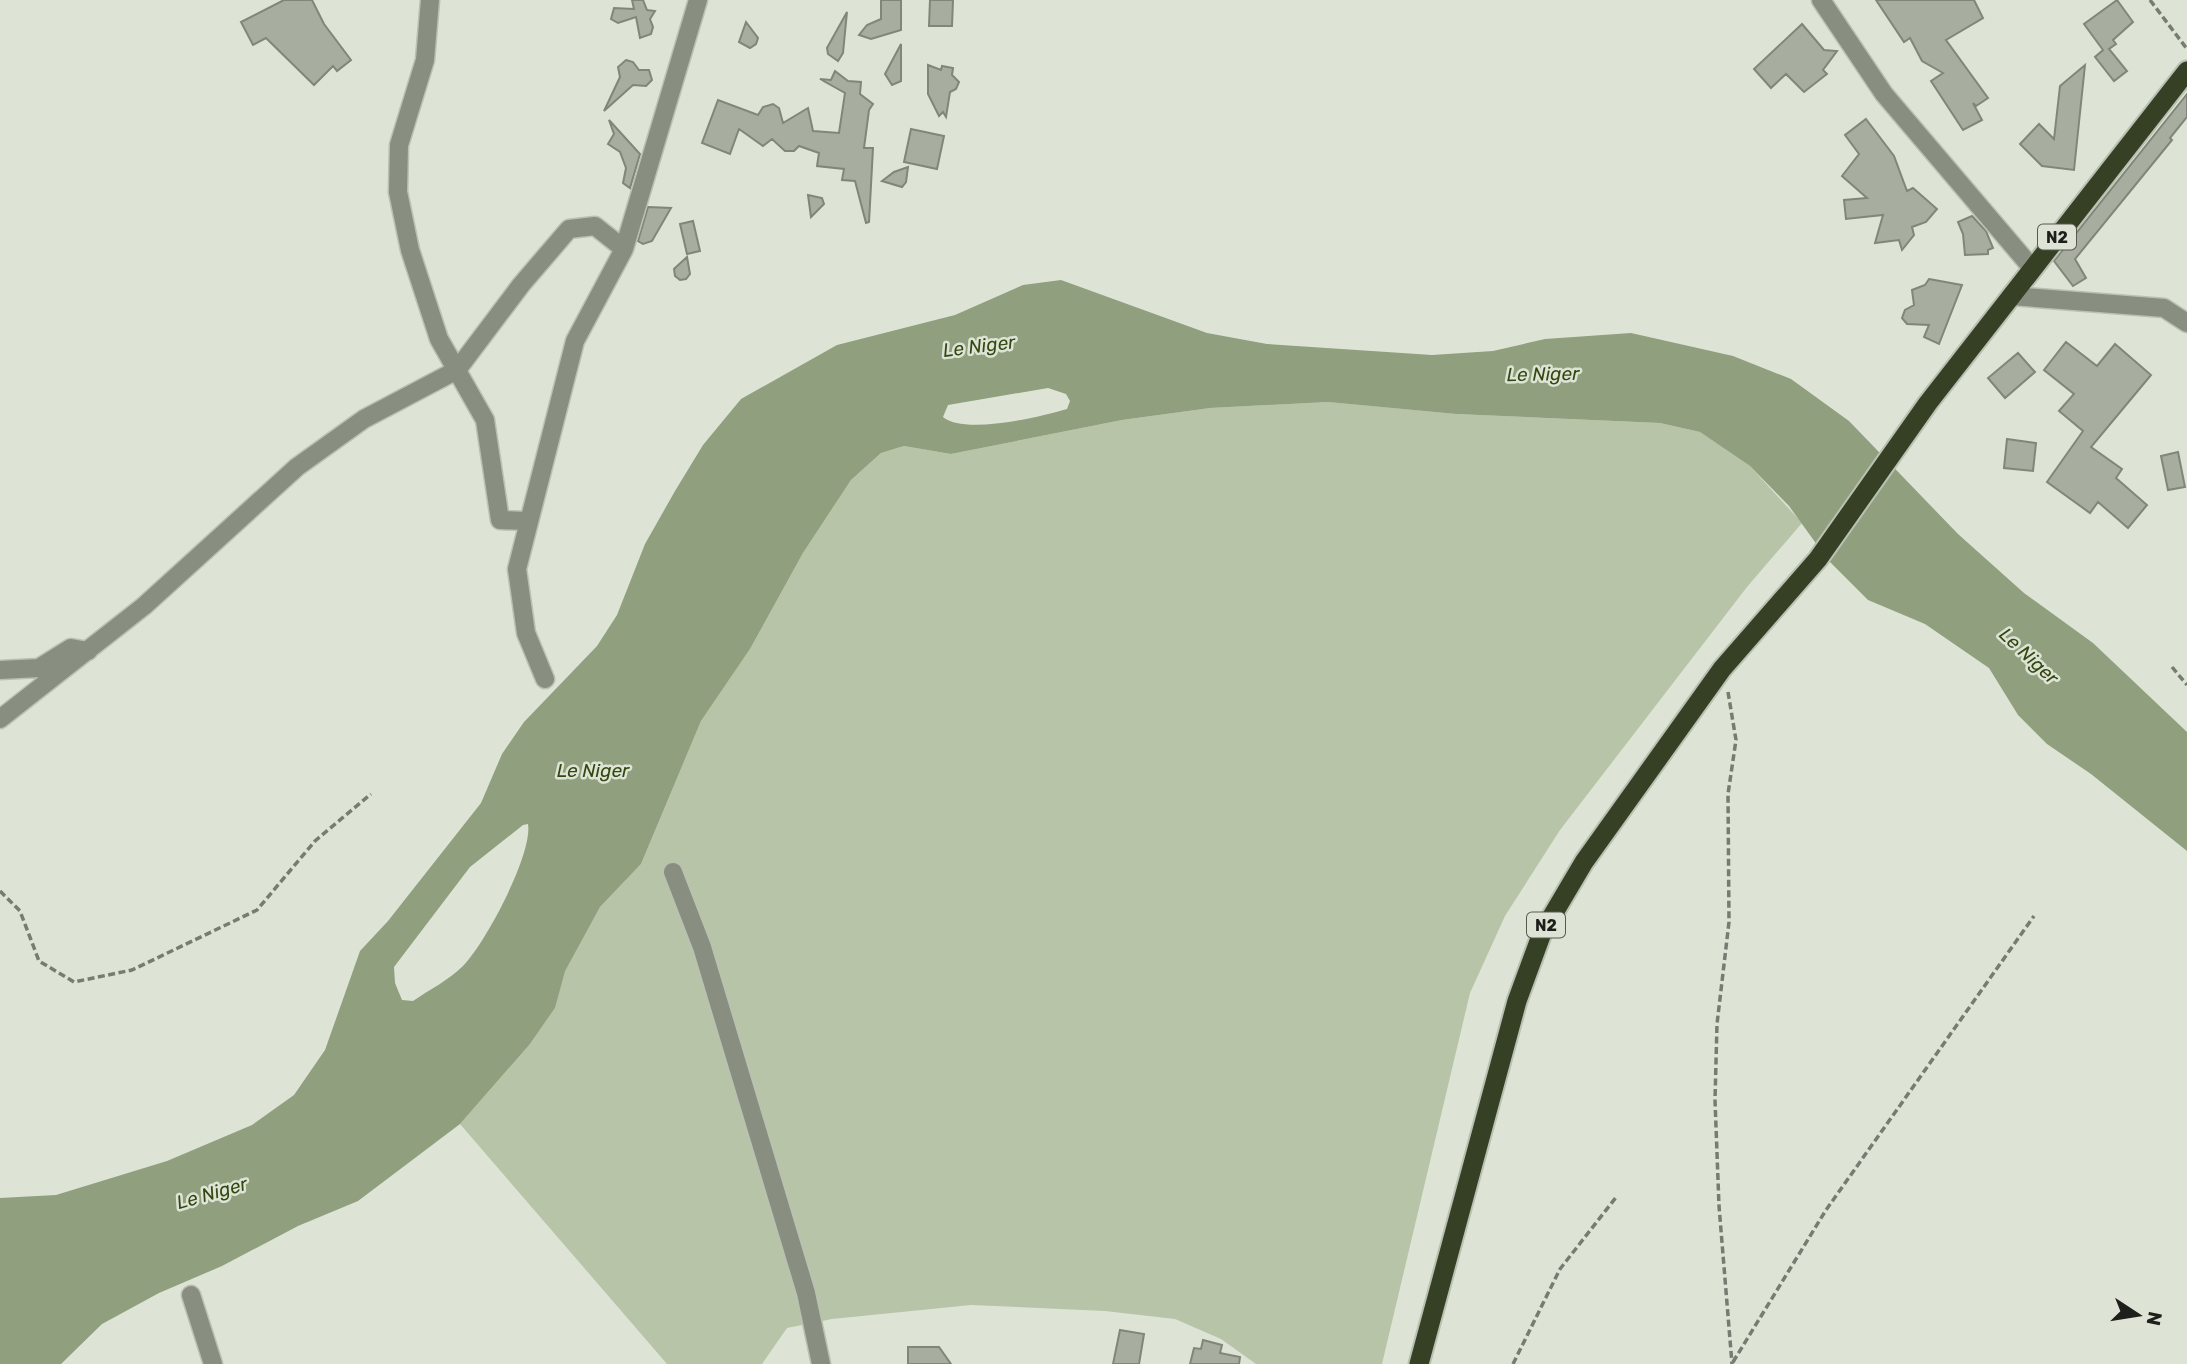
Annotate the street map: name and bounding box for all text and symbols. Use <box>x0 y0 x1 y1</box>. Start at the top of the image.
road number: N2 <box>2038 224 2076 249</box>
water label: Le Niger <box>942 330 1017 362</box>
water label: Le Niger <box>1506 362 1580 386</box>
water label: Le Niger <box>1995 623 2064 690</box>
water label: Le Niger <box>557 759 630 782</box>
road number: N2 <box>1527 912 1565 937</box>
water label: Le Niger <box>174 1172 251 1214</box>
north arrow <box>2103 1280 2173 1350</box>
text: N <box>2141 1309 2167 1328</box>

